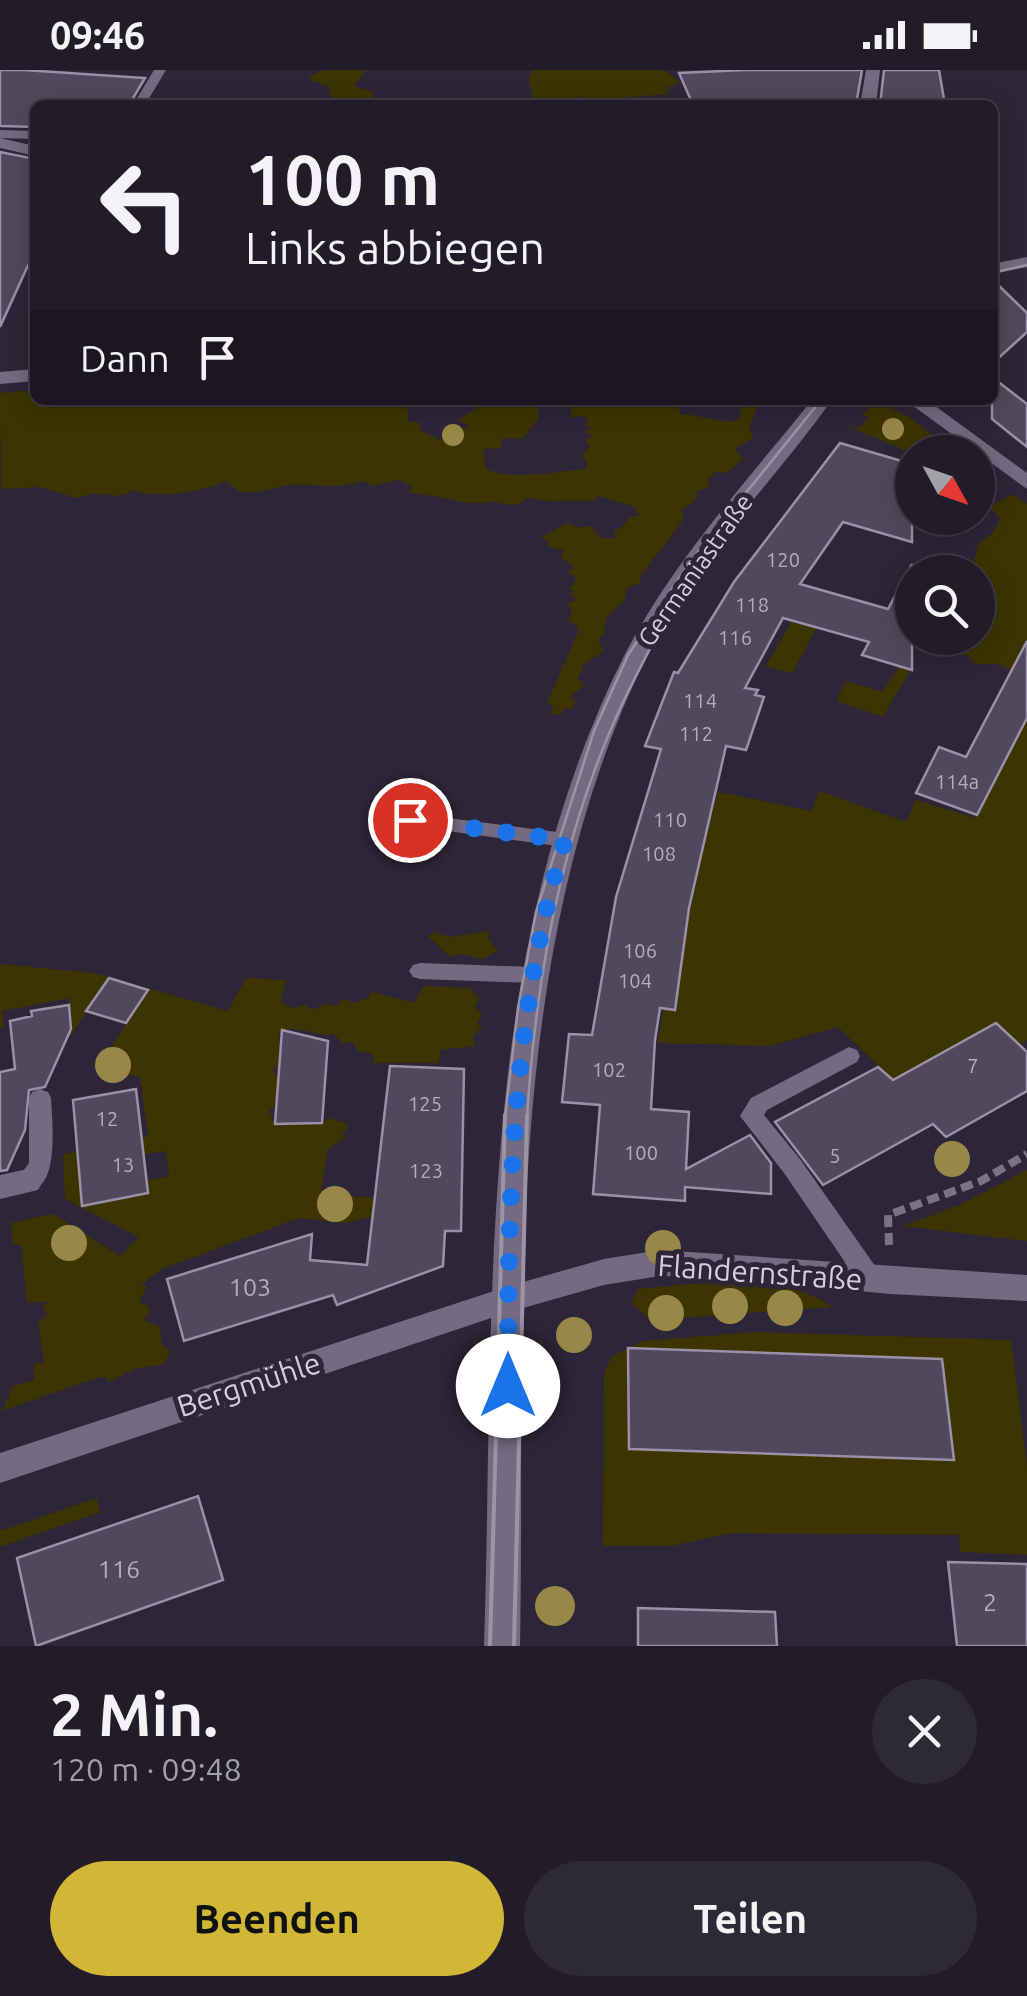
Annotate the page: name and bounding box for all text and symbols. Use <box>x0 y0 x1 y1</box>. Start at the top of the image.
text: 09:46 <box>50 14 145 56</box>
icon: left <box>80 140 210 270</box>
text: 100 m <box>245 140 440 218</box>
text: Links abbiegen <box>245 222 545 273</box>
icon: arrive <box>190 330 245 385</box>
text: Dann <box>80 337 170 379</box>
north arrow <box>895 435 995 535</box>
map controls <box>895 435 995 655</box>
street label: Germaniastraße <box>632 489 758 651</box>
house number: 120 <box>766 548 800 571</box>
button: search <box>895 555 995 655</box>
house number: 118 <box>735 593 769 616</box>
house number: 116 <box>718 626 752 649</box>
house number: 114 <box>683 689 717 712</box>
house number: 112 <box>679 722 713 745</box>
house number: 114a <box>935 770 979 793</box>
pin <box>368 778 453 863</box>
icon: arrive <box>383 793 438 848</box>
house number: 110 <box>653 808 687 831</box>
house number: 108 <box>642 842 676 865</box>
house number: 106 <box>623 939 657 962</box>
house number: 104 <box>618 969 652 992</box>
house number: 7 <box>967 1054 979 1077</box>
house number: 102 <box>592 1058 626 1081</box>
house number: 125 <box>408 1092 442 1115</box>
house number: 12 <box>96 1107 118 1130</box>
house number: 100 <box>624 1141 658 1164</box>
house number: 5 <box>829 1144 841 1167</box>
house number: 13 <box>112 1153 134 1176</box>
house number: 123 <box>409 1159 443 1182</box>
street label: Flandernstraße <box>657 1248 864 1296</box>
house number: 103 <box>229 1273 271 1301</box>
position arrow <box>456 1334 560 1438</box>
street label: Bergmühle <box>173 1345 325 1423</box>
house number: 116 <box>98 1555 140 1583</box>
house number: 2 <box>983 1588 997 1616</box>
button: close <box>872 1679 977 1784</box>
text: 2 Min. <box>50 1680 218 1747</box>
text: 120 m · 09:48 <box>50 1751 242 1787</box>
button: Beenden <box>50 1861 504 1976</box>
button: Teilen <box>524 1861 977 1976</box>

